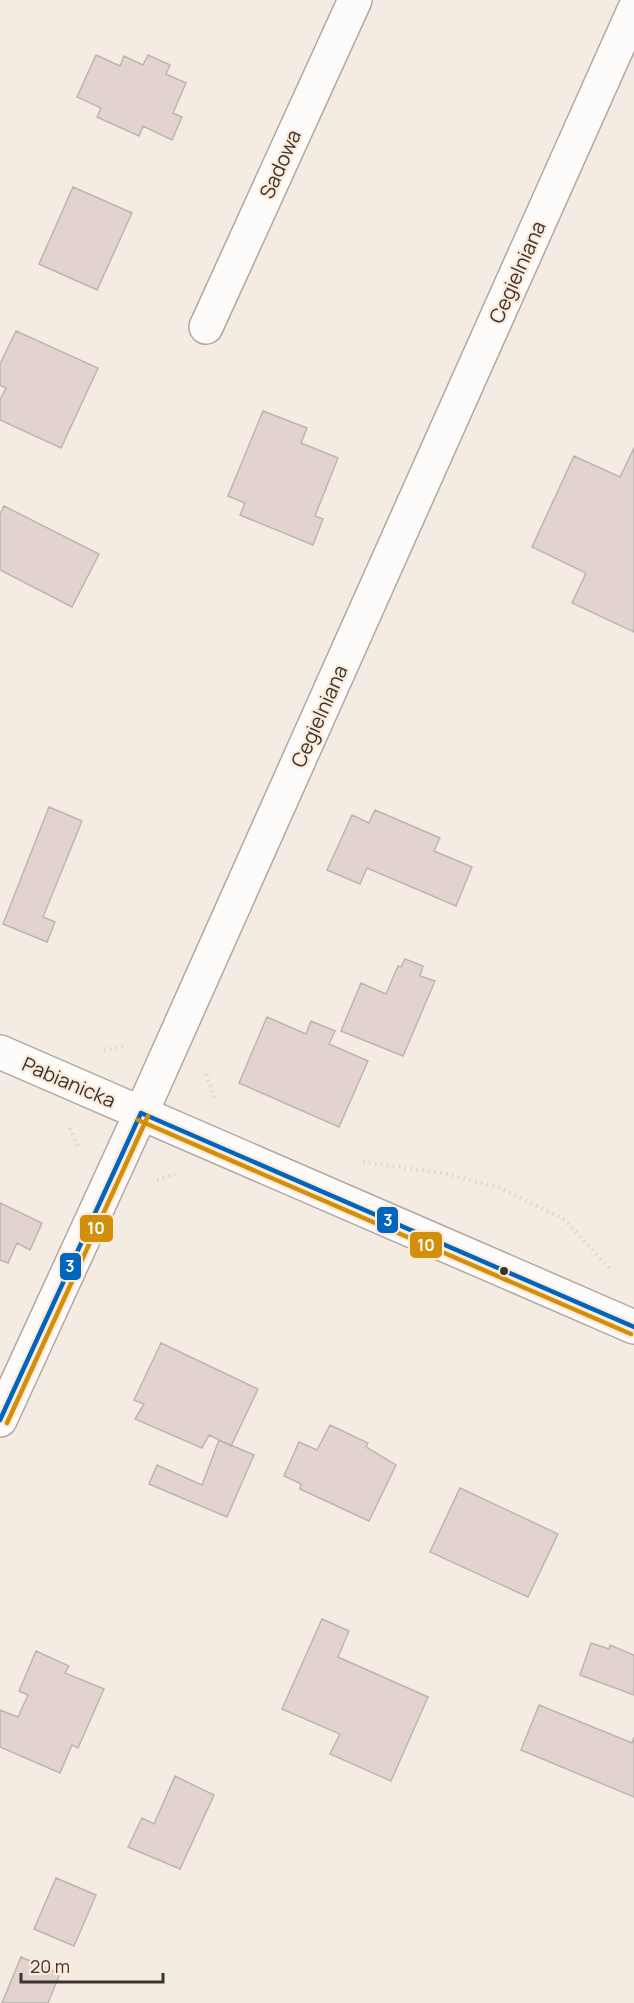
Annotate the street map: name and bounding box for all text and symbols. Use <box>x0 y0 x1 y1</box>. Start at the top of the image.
street label: Sadowa <box>253 125 307 203</box>
street label: Cegielniana <box>482 216 552 328</box>
street label: Cegielniana <box>284 660 354 772</box>
street label: Pabianicka <box>18 1050 120 1114</box>
line badge: 3 <box>376 1206 399 1234</box>
text: 3 <box>383 1209 393 1231</box>
line badge: 10 <box>79 1214 114 1243</box>
text: 10 <box>87 1217 105 1239</box>
line badge: 10 <box>409 1231 443 1259</box>
text: 10 <box>417 1234 435 1256</box>
line badge: 3 <box>59 1252 82 1281</box>
text: 3 <box>65 1255 75 1277</box>
unlabelled marker <box>498 1265 510 1277</box>
scale bar <box>21 1946 164 1984</box>
text: 20 m <box>30 1954 70 1978</box>

